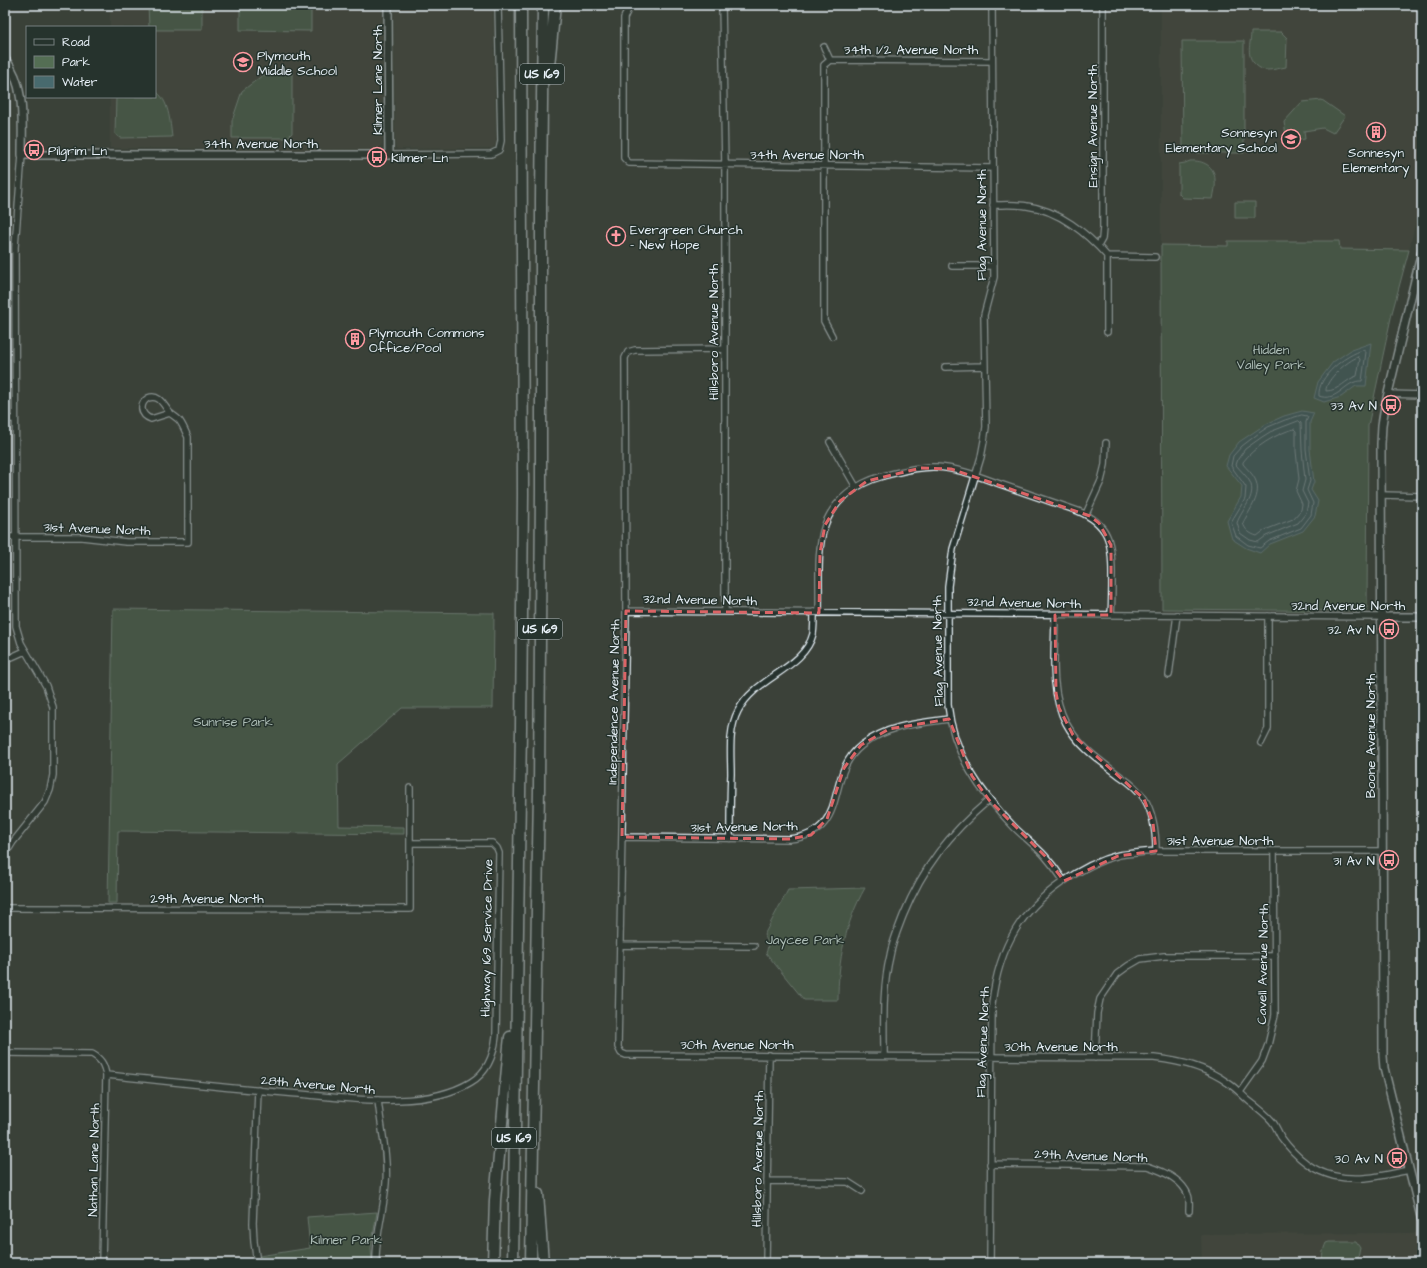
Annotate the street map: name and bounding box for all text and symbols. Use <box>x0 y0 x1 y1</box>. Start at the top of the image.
street label: Kilmer Lane North <box>369 24 387 135</box>
legend <box>26 26 156 98</box>
text: Road <box>62 34 90 51</box>
street label: 34th 1/2 Avenue North <box>844 41 979 59</box>
place label: Plymouth Middle School <box>257 47 337 80</box>
school or university icon: Plymouth Middle School <box>232 51 254 73</box>
text: Park <box>62 54 90 71</box>
road number: US 169 <box>520 64 564 84</box>
street label: Ensign Avenue North <box>1084 64 1103 187</box>
text: Water <box>62 74 98 91</box>
building icon: Sonnesyn Elementary <box>1365 121 1387 143</box>
place label: Sonnesyn Elementary School <box>1166 124 1278 158</box>
school or university icon: Sonnesyn Elementary School <box>1280 128 1302 150</box>
street label: 34th Avenue North <box>204 135 319 153</box>
bus stop icon: Pilgrim Ln <box>23 139 45 161</box>
place label: Pilgrim Ln <box>48 142 107 161</box>
place label: Sonnesyn Elementary <box>1343 144 1409 178</box>
bus stop icon: Kilmer Ln <box>366 146 388 168</box>
street label: 34th Avenue North <box>750 146 865 164</box>
place label: Kilmer Ln <box>391 149 448 167</box>
street label: Flag Avenue North <box>973 169 992 281</box>
place label: Evergreen Church - New Hope <box>630 221 743 254</box>
church icon: Evergreen Church - New Hope <box>605 225 627 247</box>
street label: Hillsboro Avenue North <box>705 263 723 400</box>
place label: Plymouth Commons Office/Pool <box>369 324 485 357</box>
building icon: Plymouth Commons Office/Pool <box>344 328 366 350</box>
park label: Hidden Valley Park <box>1237 341 1305 375</box>
bus stop icon: 33 Av N <box>1380 394 1402 416</box>
place label: 33 Av N <box>1330 397 1377 415</box>
street label: 31st Avenue North <box>43 518 151 540</box>
street label: 32nd Avenue North <box>643 590 758 610</box>
street label: 32nd Avenue North <box>967 593 1082 613</box>
street label: Flag Avenue North <box>928 595 949 707</box>
street label: 32nd Avenue North <box>1291 597 1406 615</box>
bus stop icon: 32 Av N <box>1378 618 1400 640</box>
road number: US 169 <box>518 619 562 639</box>
street label: Independence Avenue North <box>604 619 624 785</box>
place label: 32 Av N <box>1327 621 1375 639</box>
street label: Boone Avenue North <box>1362 673 1380 798</box>
park label: Sunrise Park <box>193 713 273 731</box>
street label: 31st Avenue North <box>690 817 798 837</box>
street label: 31st Avenue North <box>1166 832 1274 850</box>
bus stop icon: 31 Av N <box>1378 849 1400 871</box>
place label: 31 Av N <box>1333 852 1375 870</box>
street label: Highway 169 Service Drive <box>477 859 498 1017</box>
street label: 29th Avenue North <box>150 890 264 908</box>
street label: Cavell Avenue North <box>1253 903 1273 1024</box>
park label: Jaycee Park <box>766 931 844 950</box>
street label: Flag Avenue North <box>972 986 995 1098</box>
street label: 30th Avenue North <box>680 1036 794 1054</box>
street label: 30th Avenue North <box>1004 1038 1118 1056</box>
street label: 28th Avenue North <box>260 1071 376 1099</box>
street label: Hillsboro Avenue North <box>748 1090 768 1227</box>
street label: Nathan Lane North <box>84 1103 104 1217</box>
road number: US 169 <box>492 1128 536 1148</box>
street label: 29th Avenue North <box>1034 1145 1149 1167</box>
bus stop icon: 30 Av N <box>1386 1147 1408 1169</box>
place label: 30 Av N <box>1335 1150 1383 1168</box>
park label: Kilmer Park <box>310 1231 382 1249</box>

